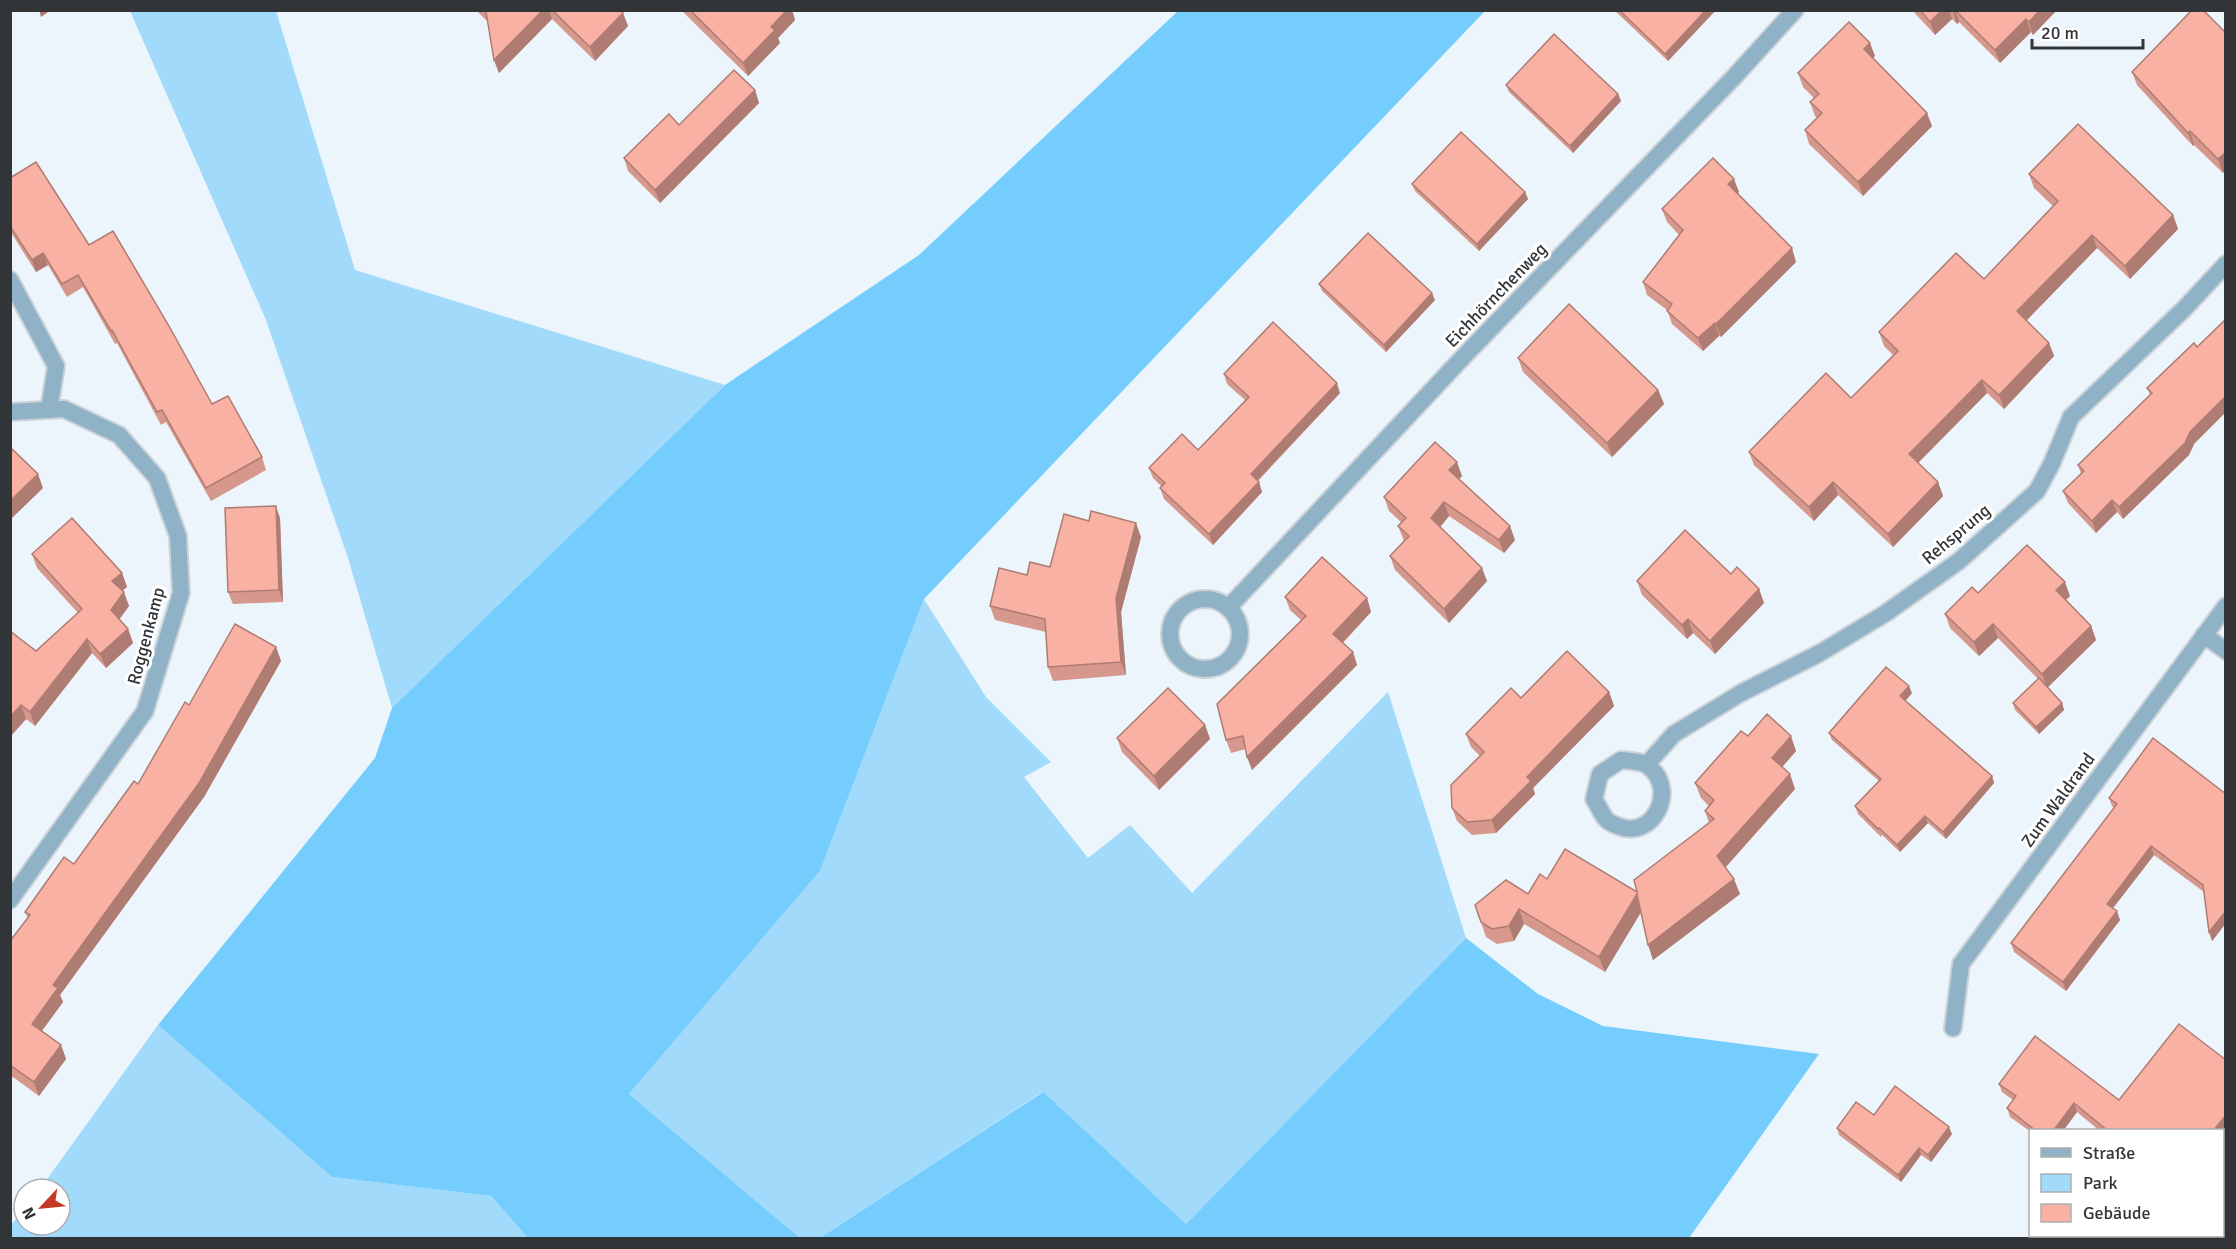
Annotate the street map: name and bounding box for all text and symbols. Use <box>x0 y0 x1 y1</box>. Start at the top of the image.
scale bar <box>2032 12 2143 50</box>
text: 20 m <box>2041 22 2079 44</box>
street label: Eichhörnchenweg <box>1440 238 1552 352</box>
street label: Rehsprung <box>1917 499 1995 569</box>
street label: Roggenkamp <box>122 585 170 687</box>
street label: Zum Waldrand <box>2016 749 2100 851</box>
legend <box>2029 1129 2224 1237</box>
text: Straße <box>2083 1142 2135 1164</box>
text: Park <box>2083 1172 2118 1194</box>
north arrow <box>12 1177 72 1237</box>
text: Gebäude <box>2083 1202 2151 1224</box>
text: N <box>18 1204 41 1223</box>

